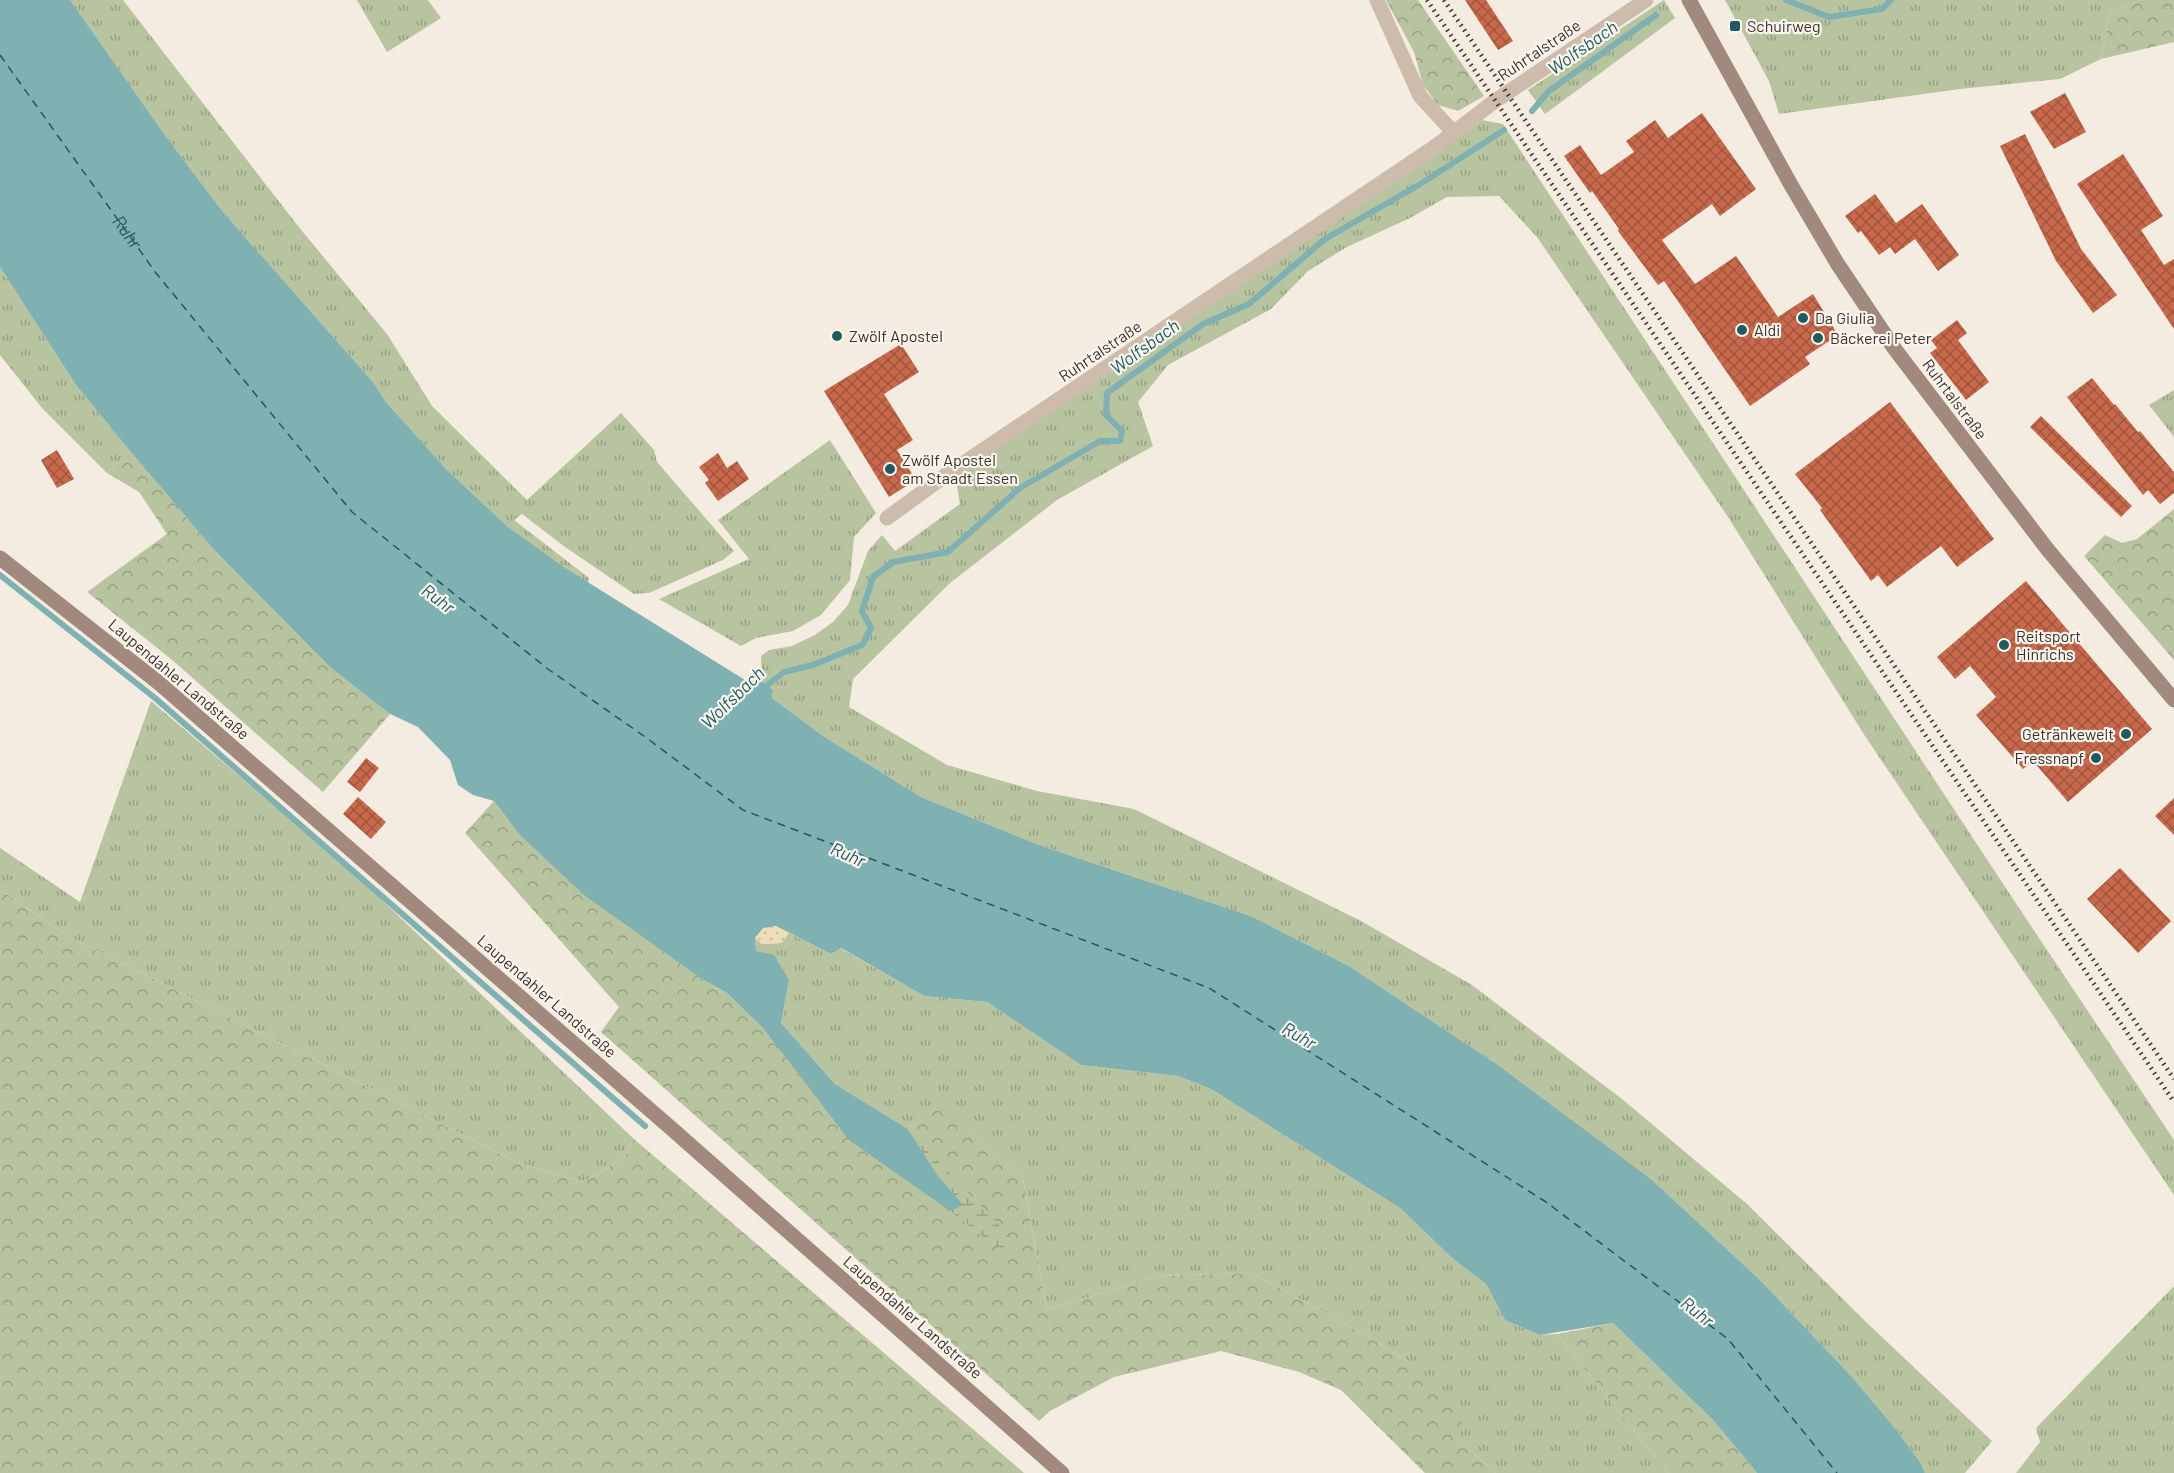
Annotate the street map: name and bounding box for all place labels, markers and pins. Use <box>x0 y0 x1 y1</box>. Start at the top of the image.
place label: Schuirweg <box>1747 16 1821 35</box>
marker: Schuirweg <box>1728 19 1742 33</box>
place label: Da Giulia <box>1815 308 1875 327</box>
marker: Da Giulia <box>1796 311 1810 325</box>
place label: Aldi <box>1754 320 1780 339</box>
marker: Aldi <box>1735 323 1749 337</box>
place label: Zwölf Apostel <box>849 326 943 345</box>
place label: Bäckerei Peter <box>1830 328 1932 347</box>
marker: Zwölf Apostel <box>830 329 844 343</box>
marker: Bäckerei Peter <box>1811 331 1825 345</box>
place label: Zwölf Apostel am Staadt Essen <box>902 450 1018 487</box>
marker: Zwölf Apostel am Staadt Essen <box>883 462 897 476</box>
place label: Reitsport Hinrichs <box>2016 626 2081 663</box>
marker: Reitsport Hinrichs <box>1997 638 2011 652</box>
place label: Getränkewelt <box>2022 724 2114 743</box>
marker: Getränkewelt <box>2119 727 2133 741</box>
place label: Fressnapf <box>2014 748 2084 767</box>
marker: Fressnapf <box>2089 751 2103 765</box>

